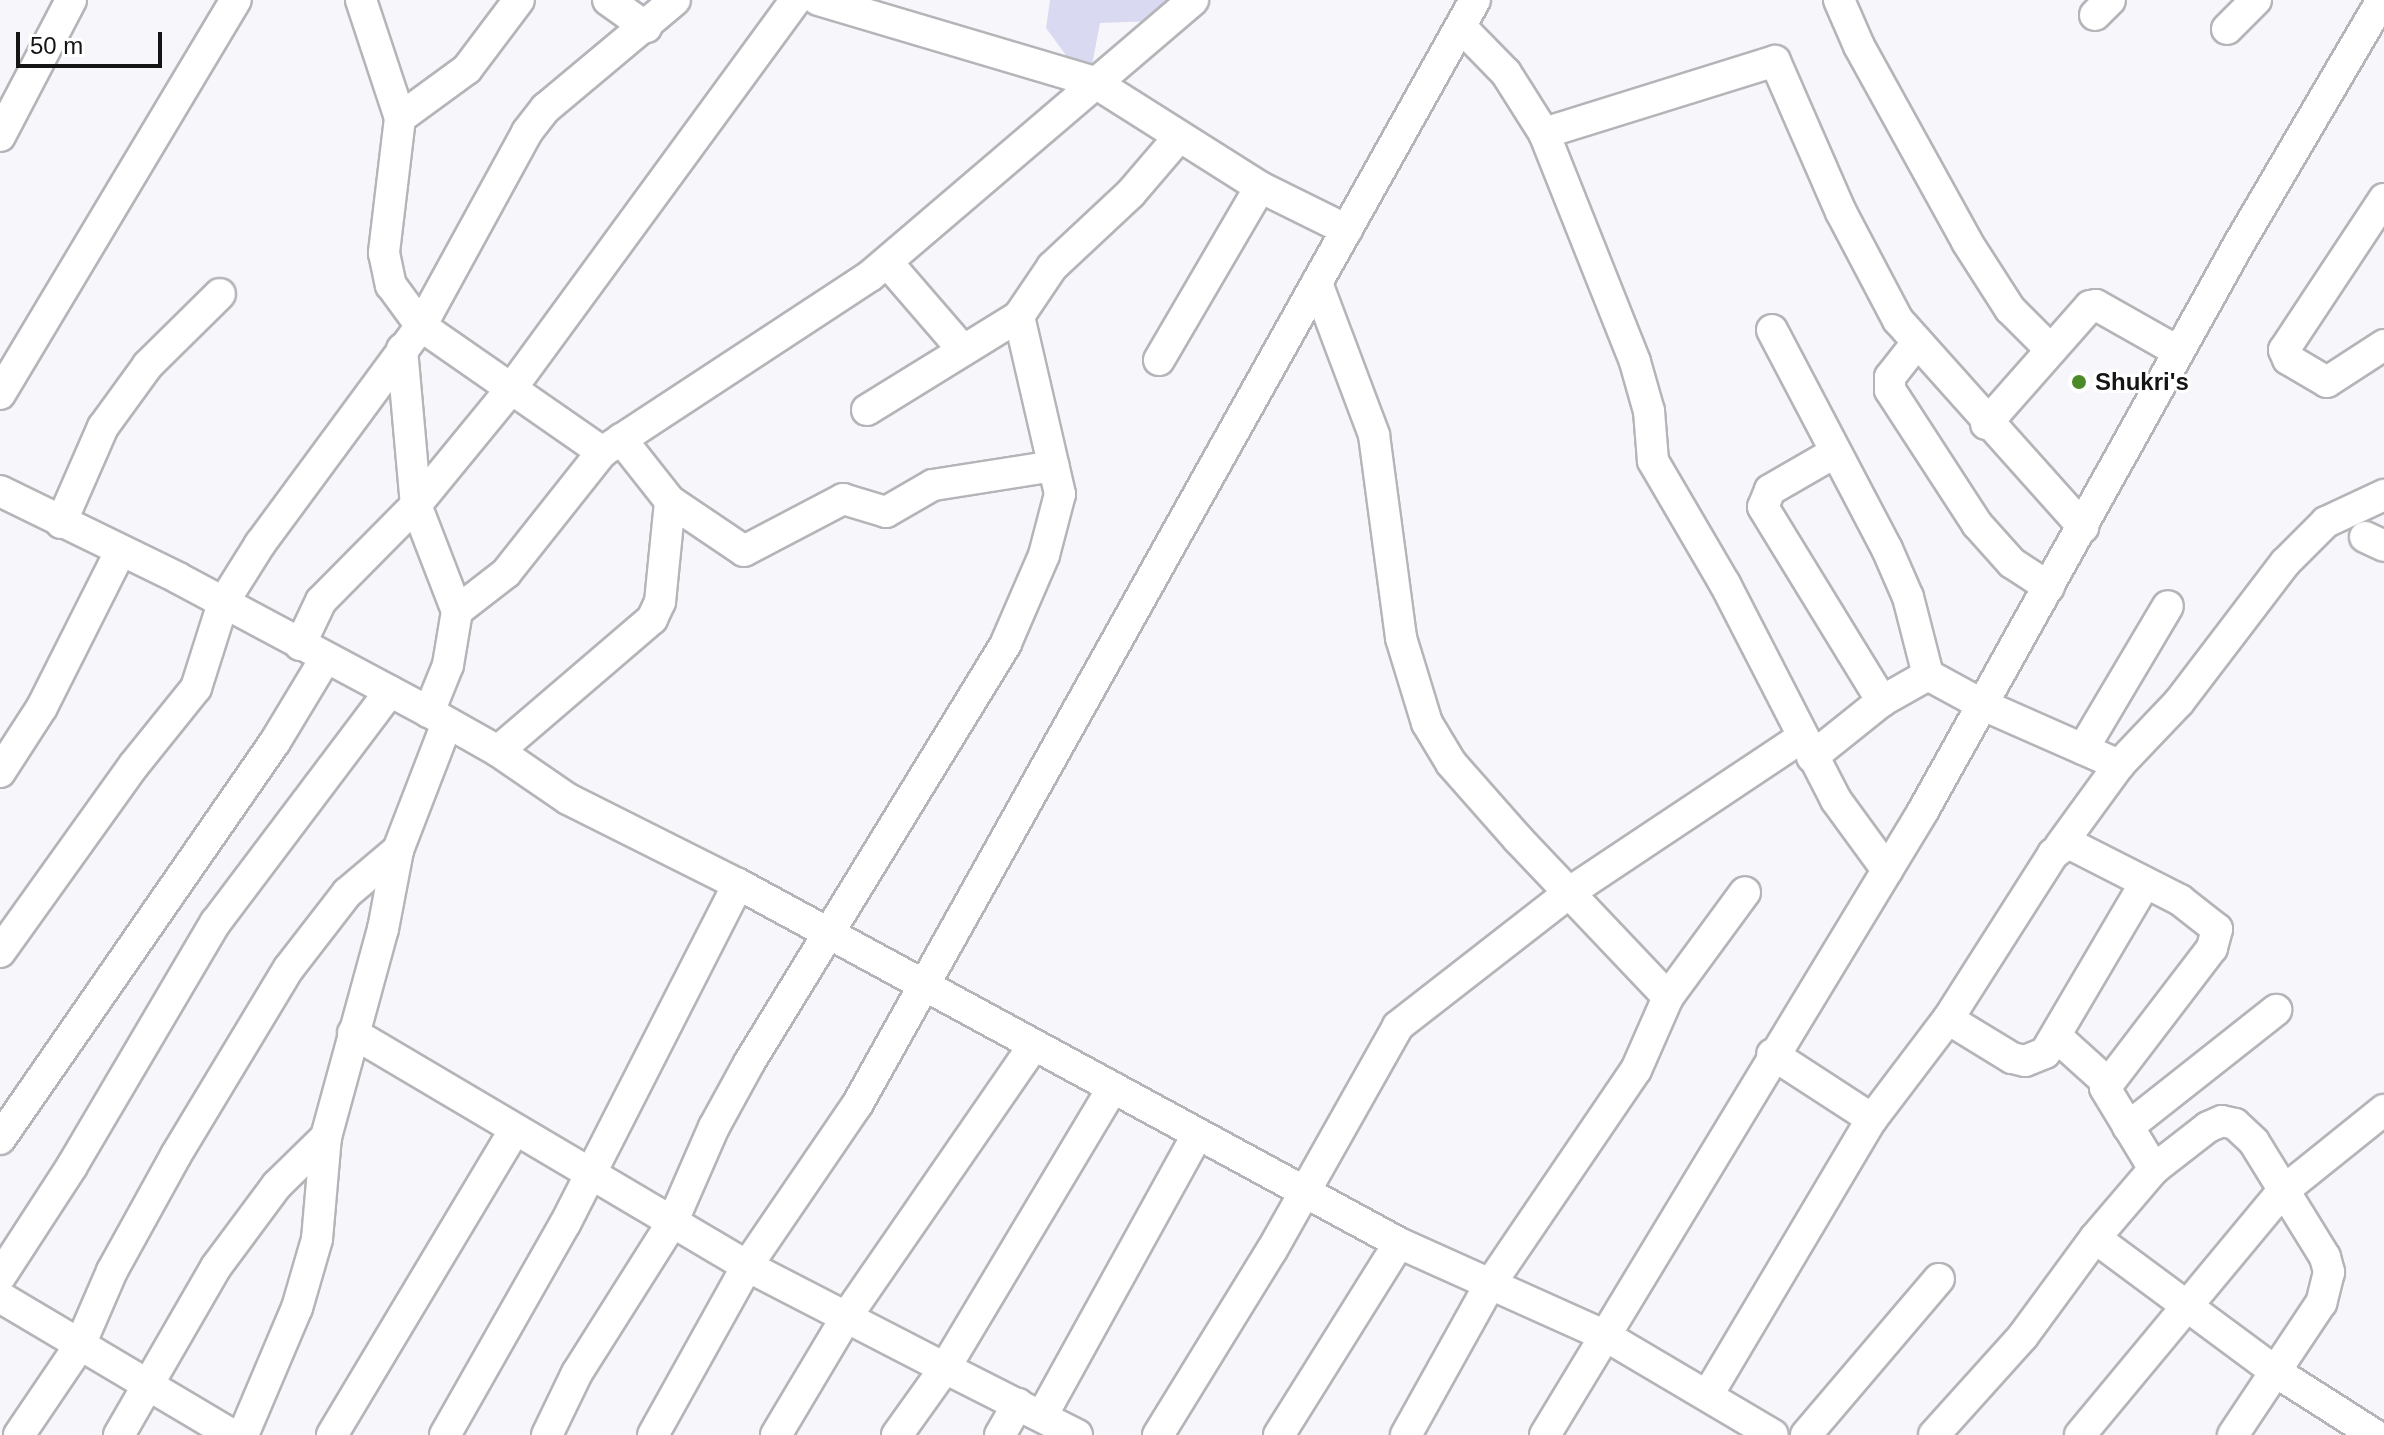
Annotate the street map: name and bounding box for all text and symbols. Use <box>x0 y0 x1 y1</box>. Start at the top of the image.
scale bar <box>20 16 166 66</box>
text: 50 m <box>30 32 83 59</box>
place label: Shukri's <box>2095 368 2189 396</box>
marker: Shukri's <box>2070 373 2088 391</box>

